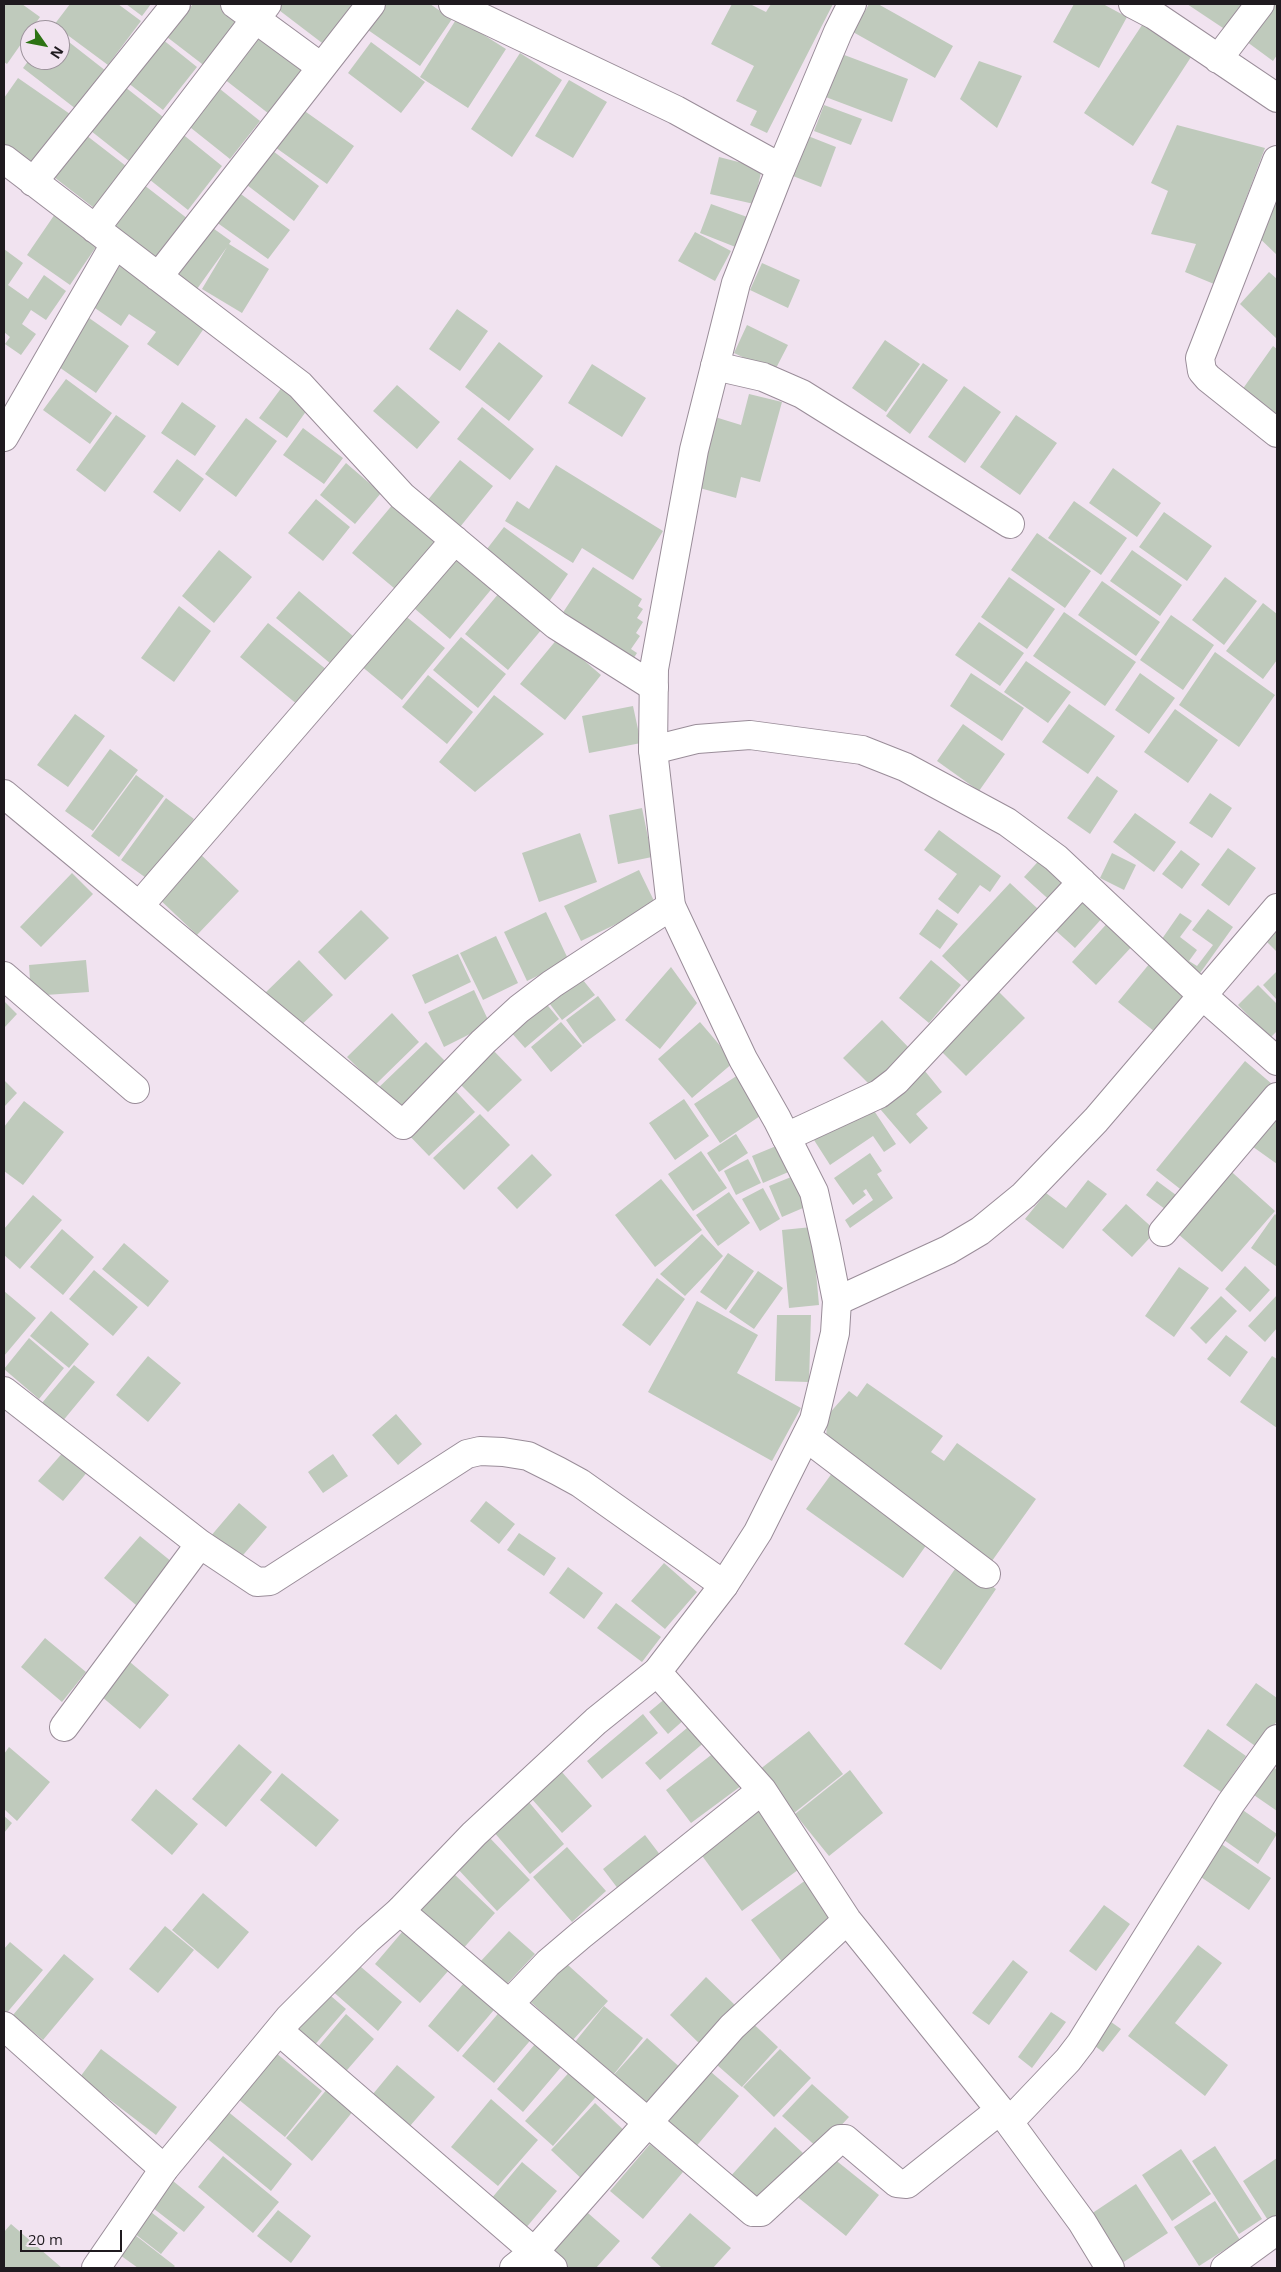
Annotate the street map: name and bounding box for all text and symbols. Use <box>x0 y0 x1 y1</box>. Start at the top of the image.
north arrow <box>20 20 70 70</box>
text: N <box>46 43 68 63</box>
scale bar <box>22 2220 125 2252</box>
text: 20 m <box>28 2229 63 2249</box>

